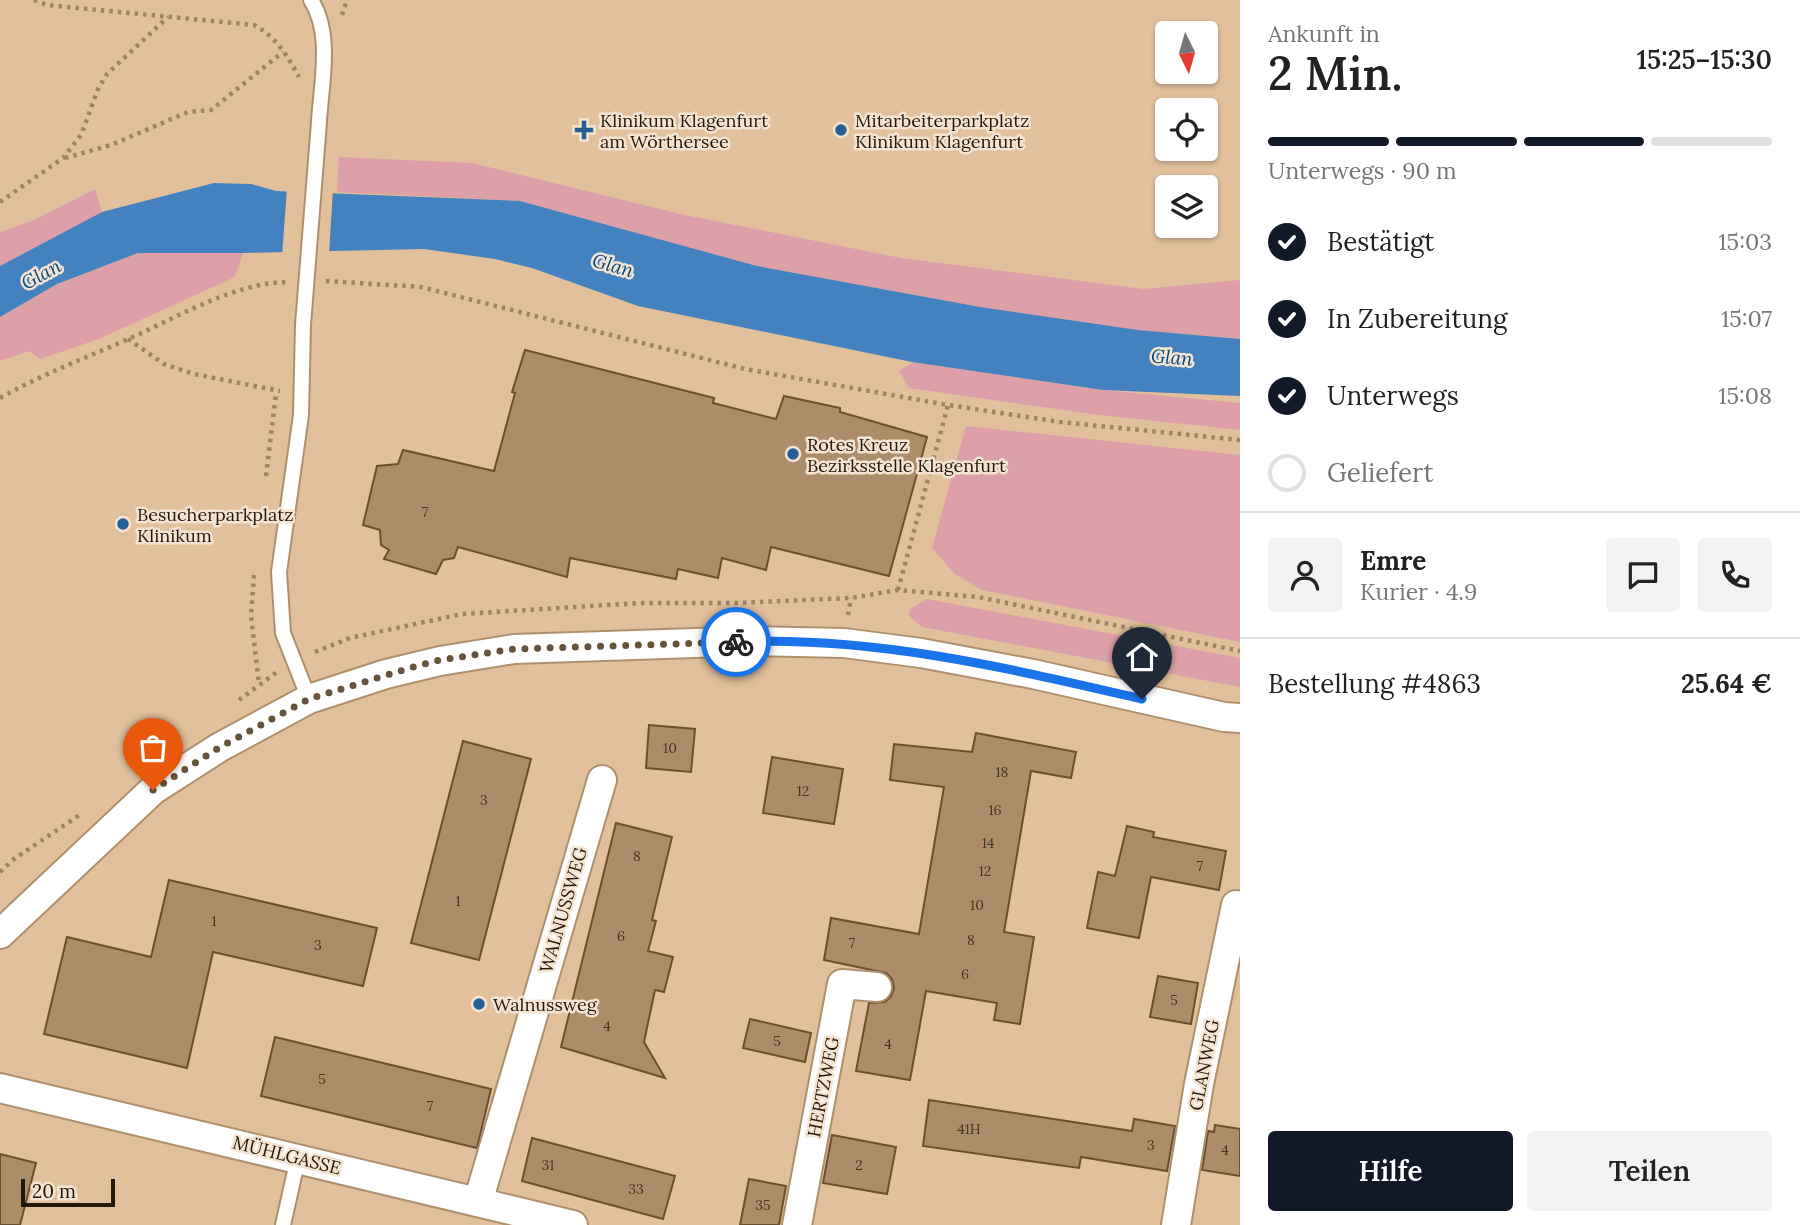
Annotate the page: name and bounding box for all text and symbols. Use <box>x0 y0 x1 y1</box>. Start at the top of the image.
text: Ankunft in <box>1268 19 1380 48</box>
north arrow <box>1155 21 1218 84</box>
map controls <box>1155 21 1218 238</box>
text: 15:25–15:30 <box>1637 43 1772 76</box>
text: 2 Min. <box>1268 44 1402 103</box>
button: locate <box>1155 98 1218 161</box>
place label: Klinikum Klagenfurt am Wörthersee <box>600 109 768 153</box>
place label: Mitarbeiterparkplatz Klinikum Klagenfurt <box>855 109 1029 153</box>
marker: Klinikum Klagenfurt am Wörthersee <box>574 120 594 140</box>
marker: Mitarbeiterparkplatz Klinikum Klagenfurt <box>833 122 849 138</box>
text: Unterwegs · 90 m <box>1268 156 1457 185</box>
button: layers <box>1155 175 1218 238</box>
icon: check <box>1268 223 1306 261</box>
text: Bestätigt <box>1327 225 1434 258</box>
text: 15:03 <box>1718 227 1772 256</box>
water label: Glan <box>590 248 637 282</box>
water label: Glan <box>17 253 65 295</box>
icon: check <box>1268 300 1306 338</box>
text: In Zubereitung <box>1327 302 1507 335</box>
text: 15:07 <box>1721 304 1772 333</box>
water label: Glan <box>1150 343 1194 371</box>
icon: check <box>1268 377 1306 415</box>
text: Unterwegs <box>1327 379 1459 412</box>
text: 15:08 <box>1718 381 1772 410</box>
place label: Rotes Kreuz Bezirksstelle Klagenfurt <box>807 433 1006 477</box>
marker: Rotes Kreuz Bezirksstelle Klagenfurt <box>785 446 801 462</box>
text: Geliefert <box>1327 456 1434 489</box>
place label: Besucherparkplatz Klinikum <box>137 503 293 547</box>
house number: 7 <box>422 503 429 521</box>
marker: Besucherparkplatz Klinikum <box>115 516 131 532</box>
button: person <box>1268 538 1342 612</box>
button: chat <box>1606 538 1680 612</box>
button: phone <box>1698 538 1772 612</box>
text: Emre <box>1360 544 1426 577</box>
text: Kurier · 4.9 <box>1360 577 1477 606</box>
courier <box>701 607 771 677</box>
icon: bike <box>717 623 755 661</box>
pin <box>1112 627 1172 699</box>
icon: home <box>1123 638 1161 676</box>
text: Bestellung #4863 <box>1268 667 1481 700</box>
text: 25.64 € <box>1681 667 1772 700</box>
pin <box>123 718 183 790</box>
icon: bag <box>134 729 172 767</box>
house number: 10 <box>663 739 677 757</box>
house number: 18 <box>996 763 1009 781</box>
house number: 12 <box>797 782 809 800</box>
house number: 3 <box>480 791 488 809</box>
house number: 16 <box>988 801 1002 819</box>
house number: 14 <box>982 834 995 852</box>
street label: WALNUSSWEG <box>534 844 592 975</box>
house number: 8 <box>633 847 641 865</box>
house number: 7 <box>1197 857 1204 875</box>
house number: 12 <box>979 862 991 880</box>
house number: 1 <box>455 892 461 910</box>
house number: 10 <box>970 896 984 914</box>
house number: 1 <box>211 912 217 930</box>
house number: 6 <box>617 927 625 945</box>
house number: 8 <box>967 931 975 949</box>
house number: 7 <box>849 934 856 952</box>
house number: 3 <box>314 936 322 954</box>
house number: 6 <box>961 965 969 983</box>
house number: 5 <box>1170 991 1178 1009</box>
place label: Walnussweg <box>493 993 598 1016</box>
marker: Walnussweg <box>471 996 487 1012</box>
house number: 4 <box>603 1017 611 1035</box>
street label: GLANWEG <box>1184 1017 1224 1112</box>
house number: 5 <box>773 1032 781 1050</box>
street label: HERTZWEG <box>802 1035 844 1139</box>
house number: 4 <box>884 1035 892 1053</box>
house number: 5 <box>318 1070 326 1088</box>
house number: 7 <box>427 1097 434 1115</box>
house number: 41H <box>957 1120 981 1138</box>
street label: MÜHLGASSE <box>231 1130 343 1180</box>
button: Hilfe <box>1268 1131 1513 1211</box>
button: Teilen <box>1527 1131 1772 1211</box>
house number: 3 <box>1147 1136 1155 1154</box>
house number: 4 <box>1221 1141 1229 1159</box>
house number: 31 <box>542 1156 554 1174</box>
house number: 2 <box>855 1156 863 1174</box>
scale bar <box>21 1176 116 1208</box>
text: 20 m <box>32 1179 76 1203</box>
house number: 33 <box>628 1180 644 1198</box>
house number: 35 <box>755 1196 771 1214</box>

